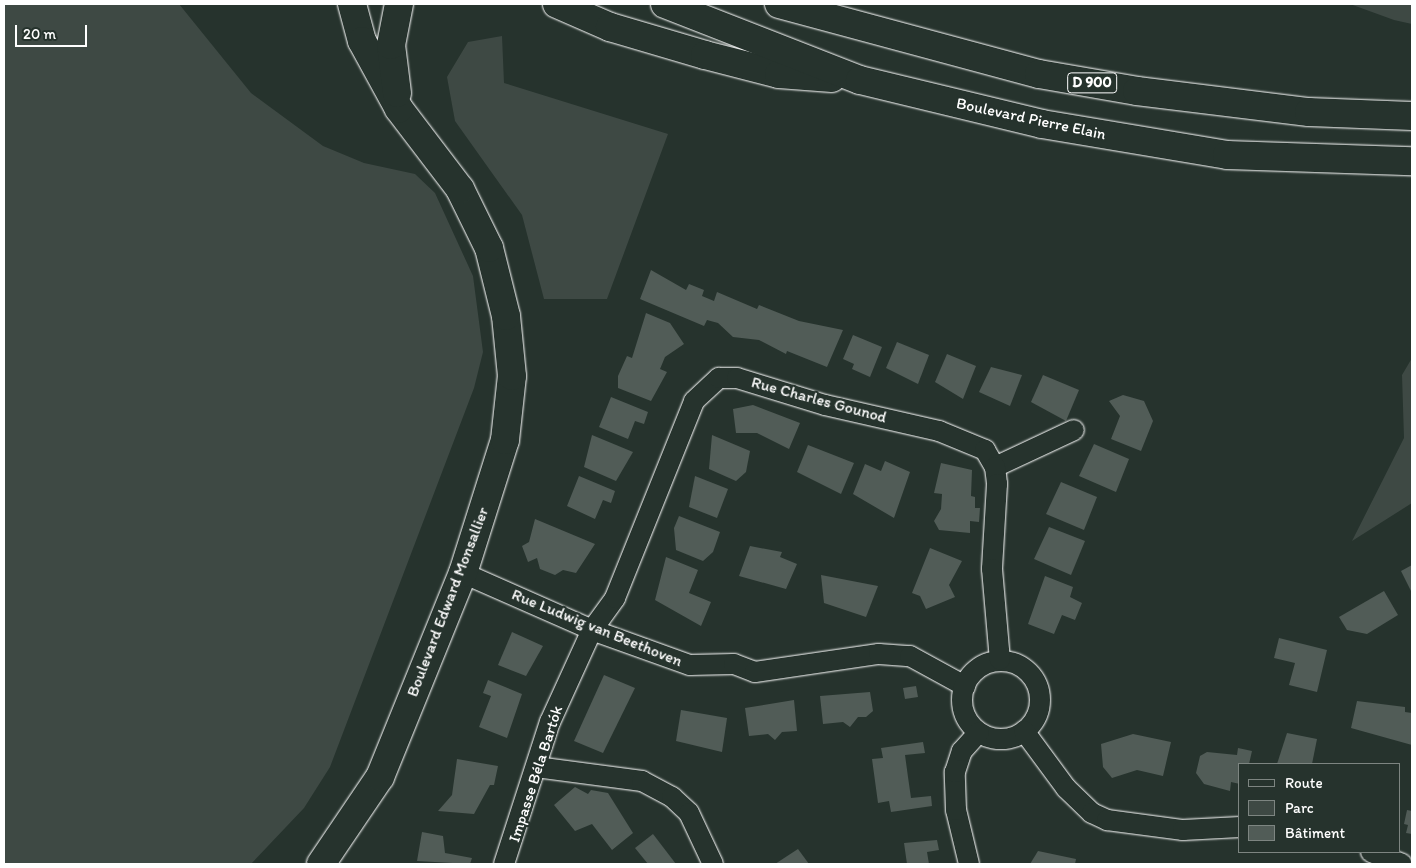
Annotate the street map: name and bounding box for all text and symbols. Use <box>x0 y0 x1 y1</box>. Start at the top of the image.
scale bar <box>18 15 90 47</box>
text: 20 m <box>23 25 56 43</box>
road number: D 900 <box>1067 70 1117 96</box>
street label: Boulevard Pierre Elain <box>954 94 1108 144</box>
street label: Rue Charles Gounod <box>749 373 889 427</box>
street label: Boulevard Edward Monsallier <box>403 505 493 699</box>
street label: Rue Ludwig van Beethoven <box>509 585 685 671</box>
street label: Impasse Béla Bartók <box>505 703 567 845</box>
legend <box>1238 763 1401 853</box>
text: Route <box>1285 774 1323 792</box>
text: Parc <box>1285 799 1314 817</box>
text: Bâtiment <box>1285 824 1345 842</box>

